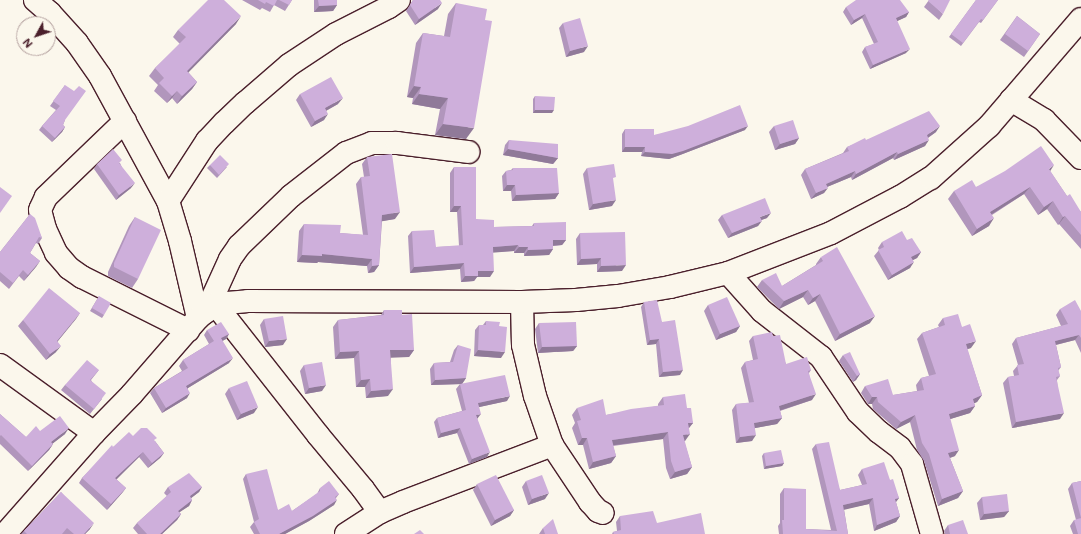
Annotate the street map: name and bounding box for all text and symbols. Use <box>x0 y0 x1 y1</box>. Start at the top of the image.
north arrow <box>16 16 56 56</box>
text: N <box>19 35 36 51</box>

